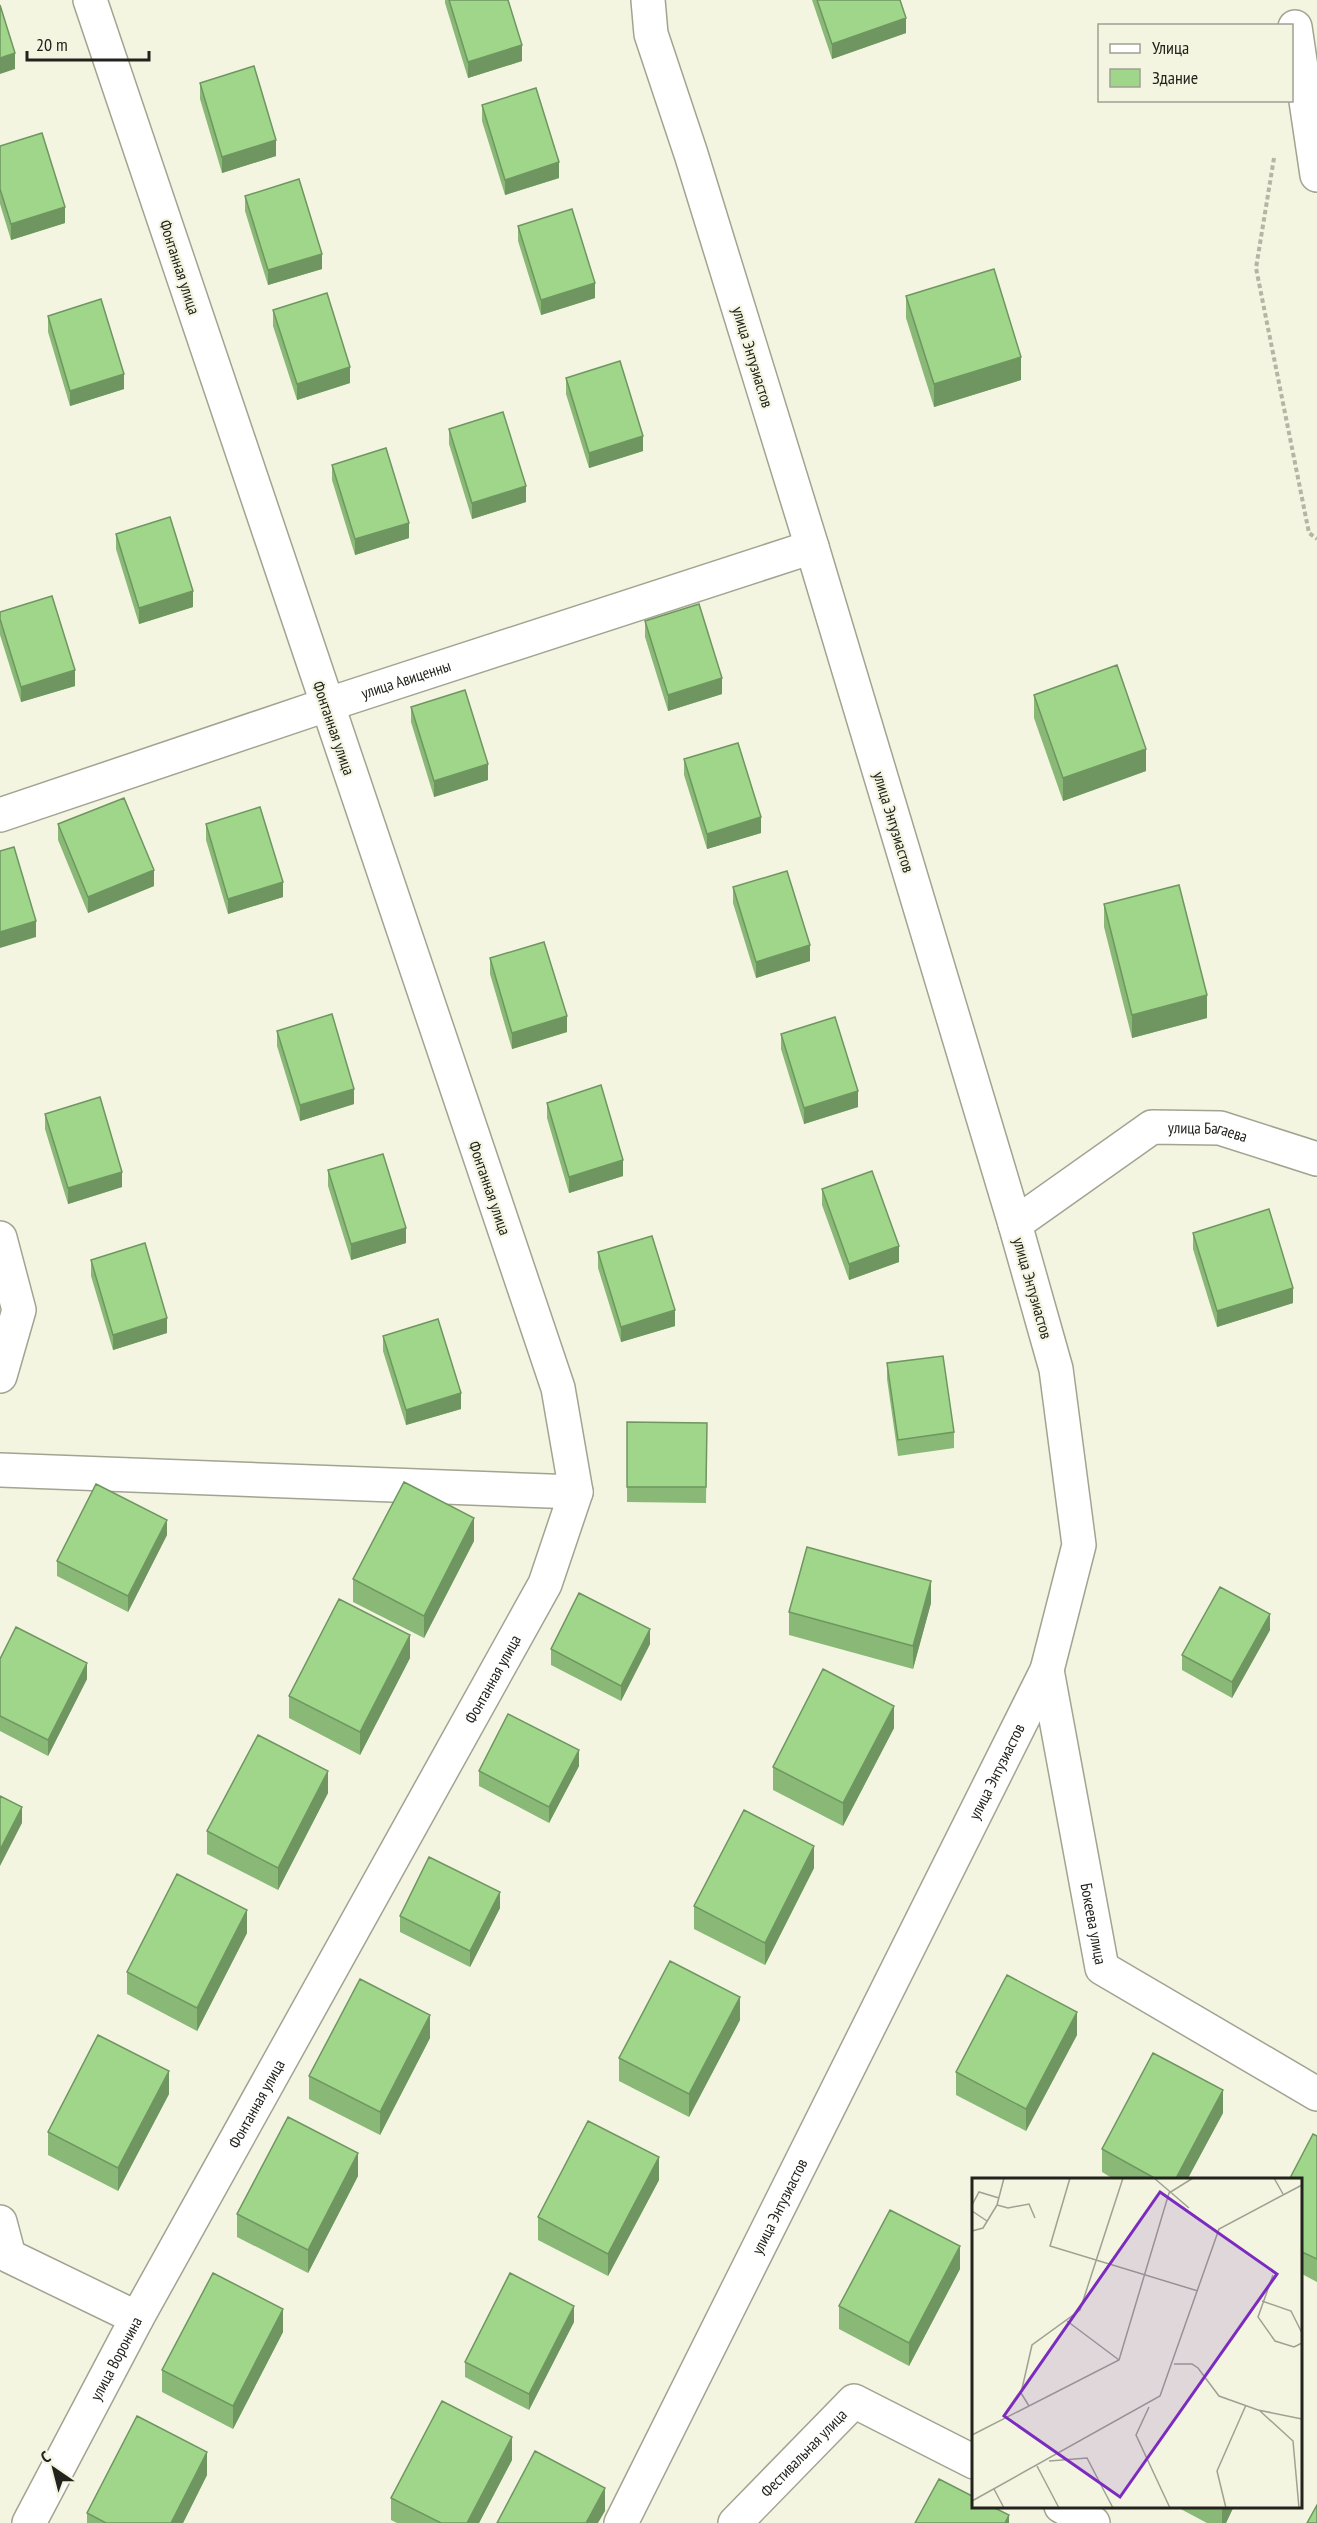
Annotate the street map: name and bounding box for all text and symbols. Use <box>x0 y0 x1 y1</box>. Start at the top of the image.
scale bar <box>27 24 148 62</box>
legend <box>1098 24 1293 102</box>
text: 20 m <box>36 33 68 56</box>
text: Улица <box>1152 36 1189 59</box>
text: Здание <box>1152 66 1198 89</box>
street label: Фонтанная улица <box>155 217 205 317</box>
street label: улица Энтузиастов <box>728 304 778 410</box>
street label: улица Авиценны <box>358 655 453 703</box>
street label: Фонтанная улица <box>309 678 359 778</box>
street label: улица Энтузиастов <box>869 769 919 875</box>
street label: улица Багаева <box>1168 1117 1250 1146</box>
street label: Фонтанная улица <box>465 1138 515 1238</box>
street label: улица Энтузиастов <box>1009 1235 1057 1341</box>
street label: Фонтанная улица <box>460 1631 525 1727</box>
street label: улица Энтузиастов <box>964 1720 1029 1823</box>
street label: Бокеева улица <box>1077 1881 1111 1966</box>
street label: Фонтанная улица <box>224 2056 289 2151</box>
street label: улица Энтузиастов <box>747 2155 812 2258</box>
inset map <box>972 2178 1302 2508</box>
street label: улица Воронина <box>85 2313 146 2404</box>
street label: Фестивальная улица <box>756 2405 851 2501</box>
north arrow <box>24 2439 84 2499</box>
text: С <box>37 2446 55 2467</box>

